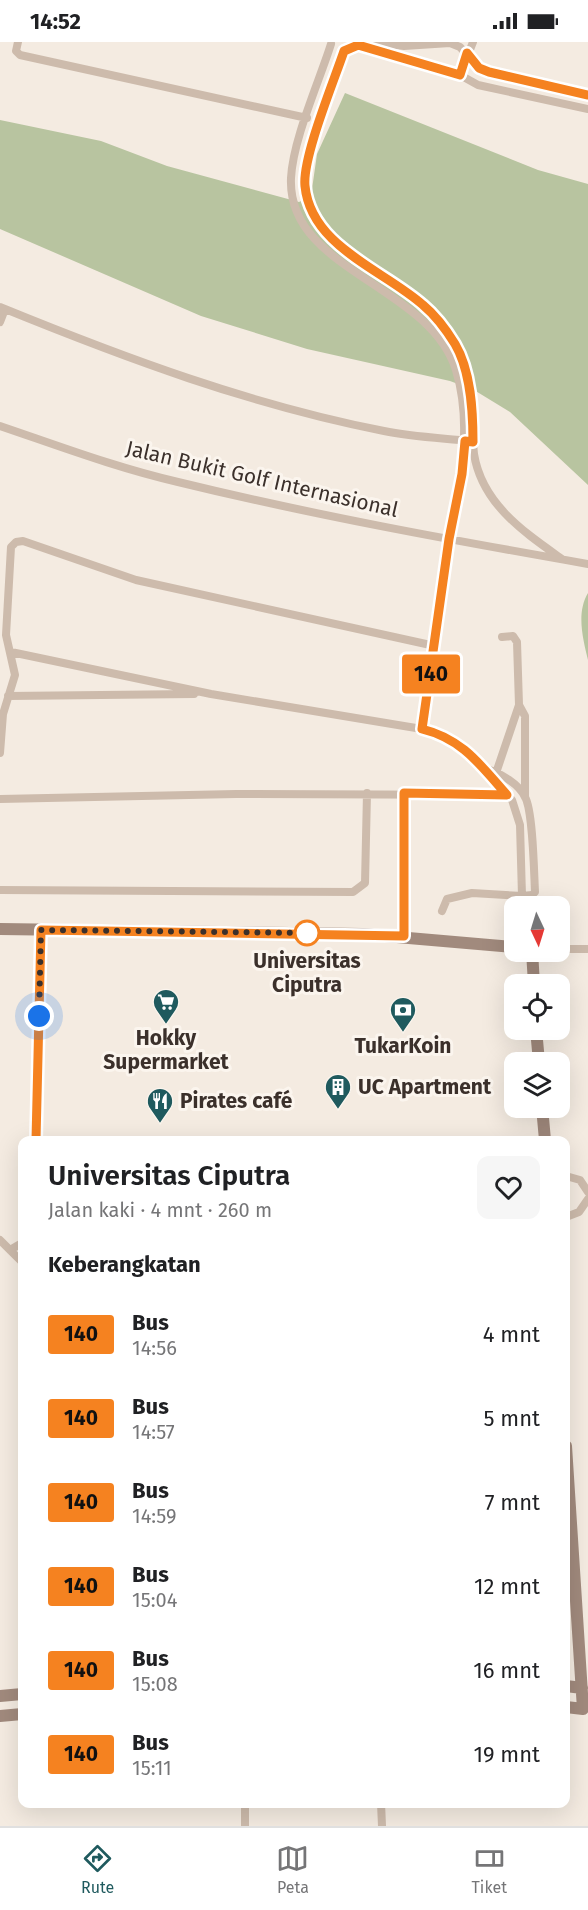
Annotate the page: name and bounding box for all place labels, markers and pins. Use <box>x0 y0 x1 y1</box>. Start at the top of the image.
marker: Universitas Ciputra <box>294 920 320 946</box>
place label: Universitas Ciputra <box>253 948 361 998</box>
supermarket icon: Hokky Supermarket <box>151 987 181 1025</box>
bank icon: TukarKoin <box>388 995 418 1033</box>
place label: Hokky Supermarket <box>103 1025 230 1075</box>
place label: TukarKoin <box>355 1033 451 1059</box>
building icon: UC Apartment <box>323 1072 353 1110</box>
place label: UC Apartment <box>358 1074 492 1100</box>
restaurant icon: Pirates café <box>145 1086 175 1124</box>
place label: Pirates café <box>180 1088 293 1114</box>

